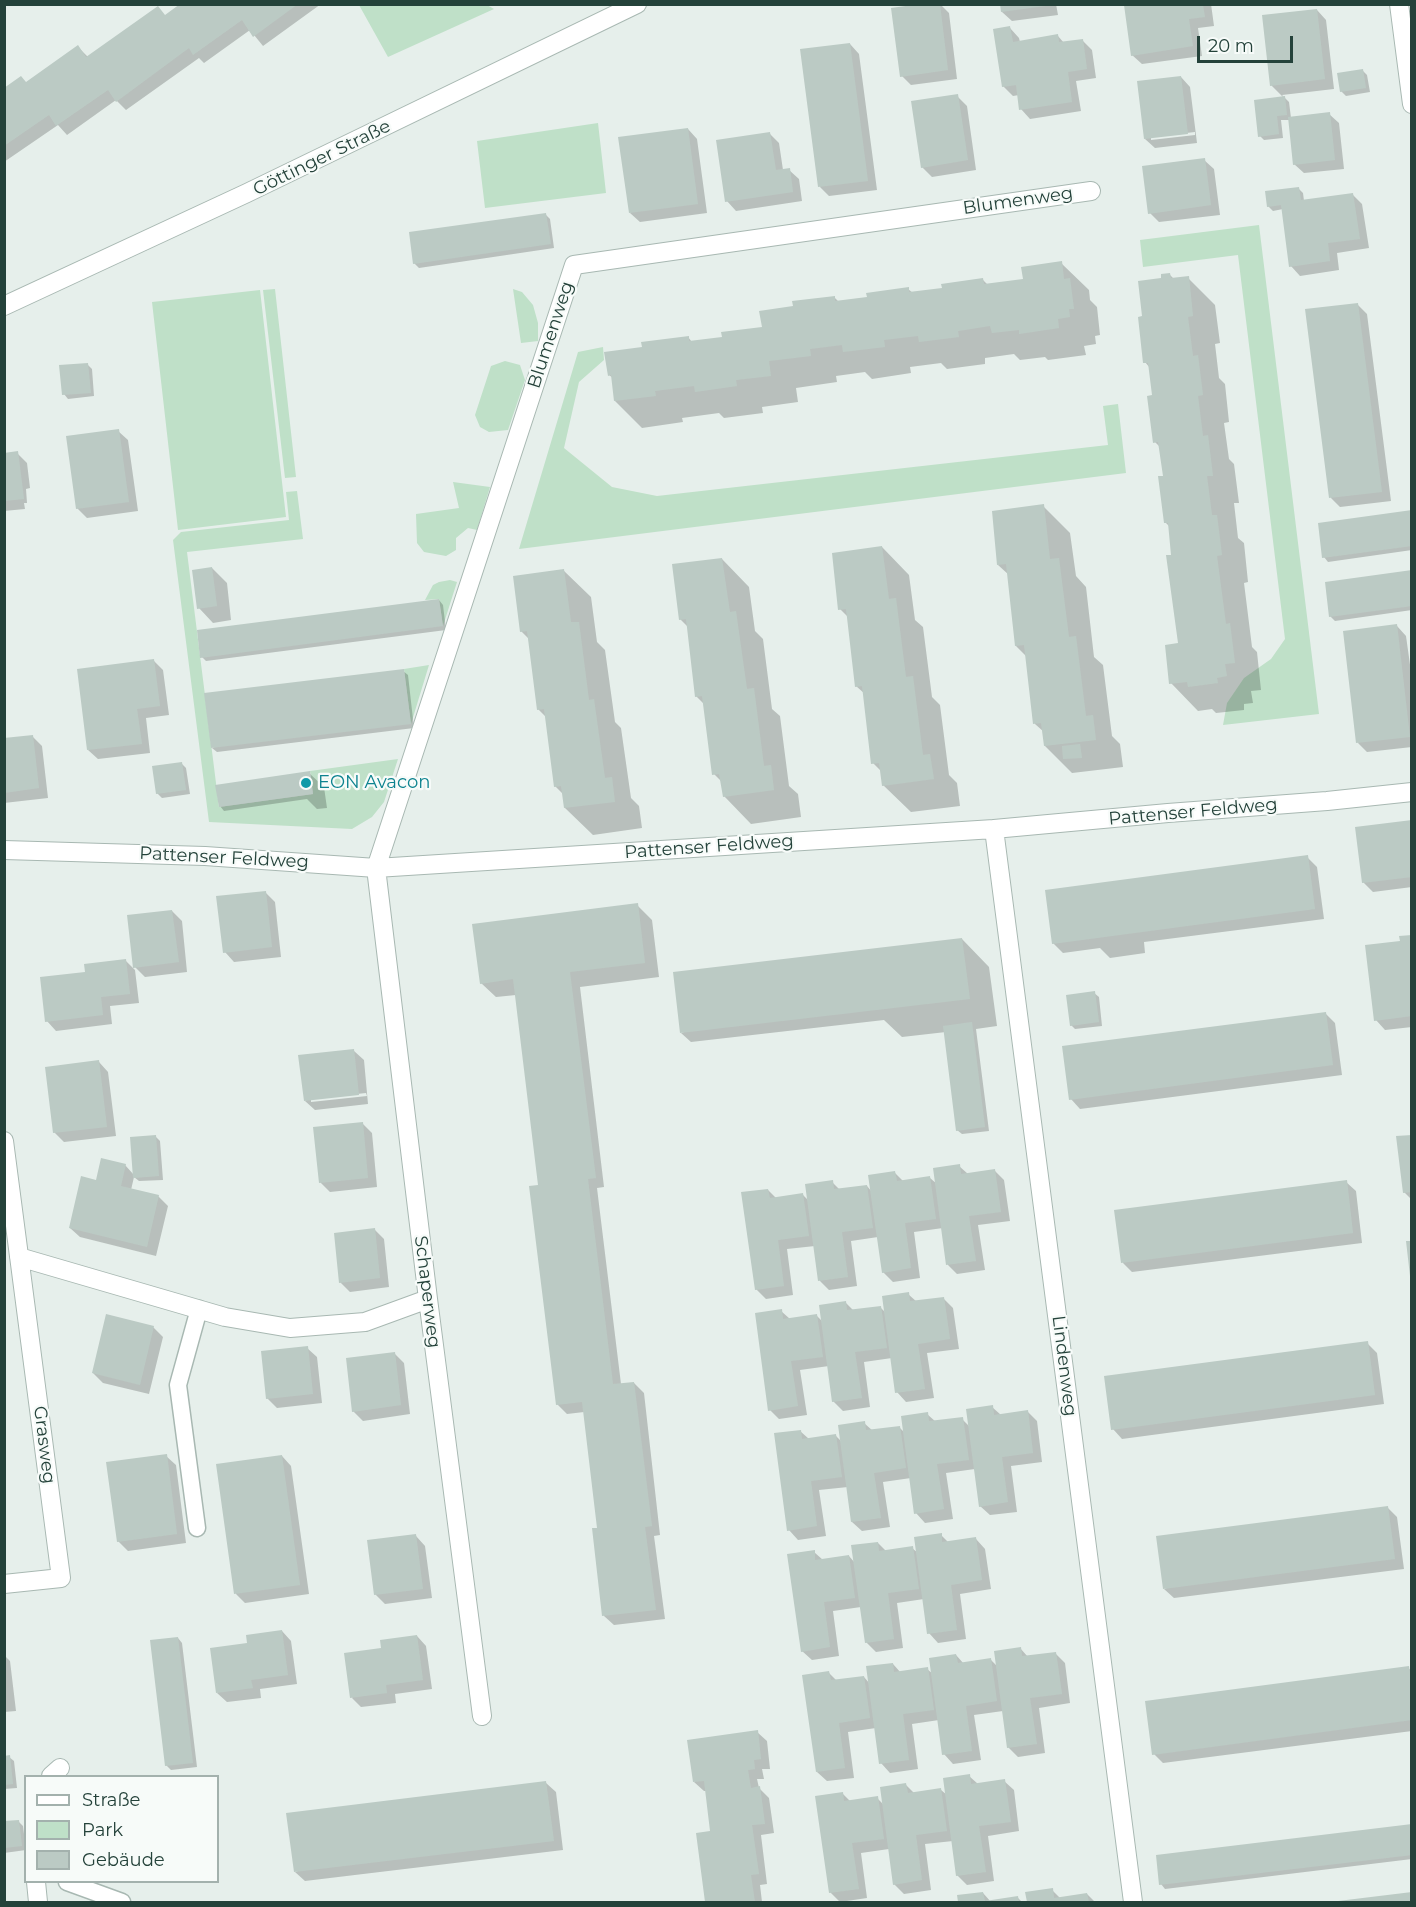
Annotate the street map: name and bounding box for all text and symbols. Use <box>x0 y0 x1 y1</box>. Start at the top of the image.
scale bar <box>1200 24 1296 62</box>
text: 20 m <box>1208 35 1254 57</box>
street label: Göttinger Straße <box>250 115 394 201</box>
street label: Blumenweg <box>961 183 1075 219</box>
street label: Blumenweg <box>524 279 578 391</box>
place label: EON Avacon <box>318 772 430 794</box>
marker: EON Avacon <box>299 776 313 790</box>
street label: Pattenser Feldweg <box>1108 794 1278 830</box>
street label: Pattenser Feldweg <box>624 830 794 864</box>
street label: Pattenser Feldweg <box>139 843 309 873</box>
street label: Schaperweg <box>409 1235 445 1349</box>
street label: Lindenweg <box>1047 1314 1081 1418</box>
street label: Grasweg <box>29 1405 59 1485</box>
legend <box>24 1775 219 1883</box>
text: Straße <box>82 1789 140 1811</box>
text: Park <box>82 1819 123 1841</box>
text: Gebäude <box>82 1849 165 1871</box>

